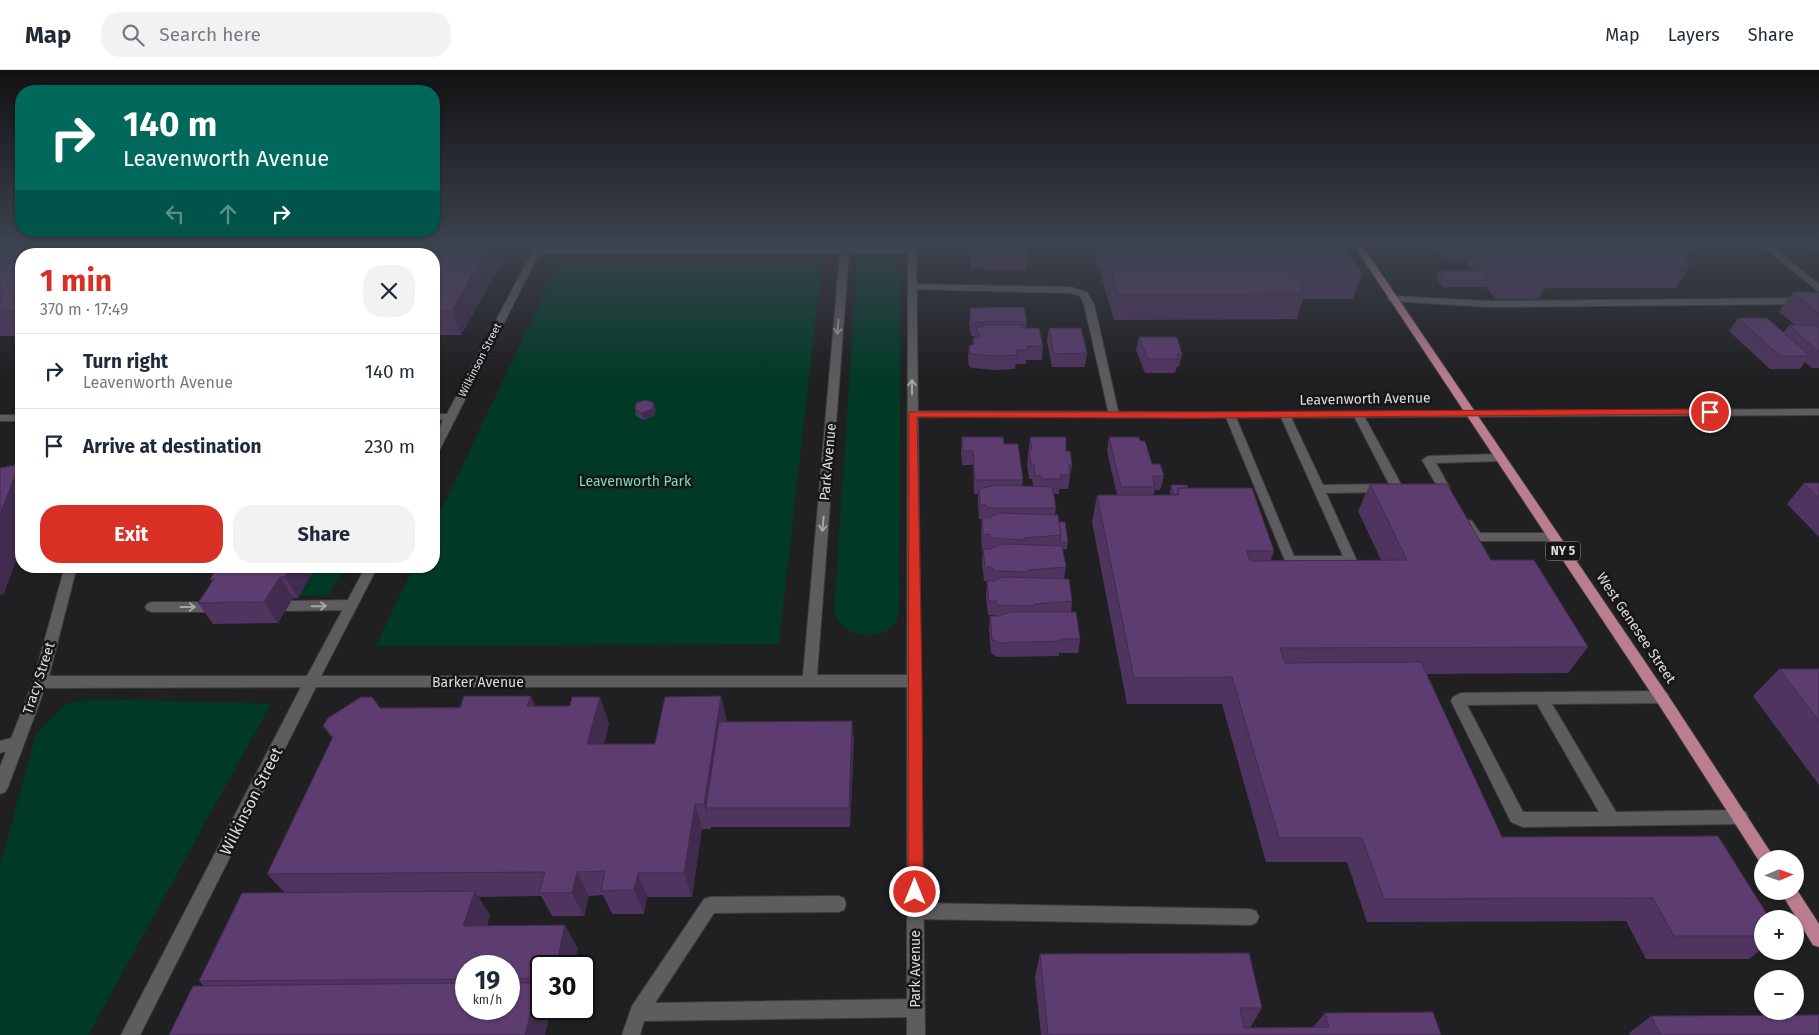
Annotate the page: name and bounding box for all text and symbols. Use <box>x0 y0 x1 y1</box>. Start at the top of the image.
search box <box>101 12 451 57</box>
text: Map <box>25 21 71 49</box>
icon: search <box>119 21 147 49</box>
text: Search here <box>159 23 261 46</box>
text: Map <box>1605 24 1640 46</box>
text: Layers <box>1668 24 1720 46</box>
text: Share <box>1748 24 1794 46</box>
text: 140 m <box>123 103 217 145</box>
icon: right <box>40 105 105 170</box>
text: Leavenworth Avenue <box>123 145 329 172</box>
icon: left <box>161 200 189 228</box>
icon: ahead <box>214 200 242 228</box>
icon: right <box>267 200 295 228</box>
text: 1 min <box>40 263 112 299</box>
button: close <box>363 265 415 317</box>
text: 370 m · 17:49 <box>40 300 128 319</box>
one-way arrow <box>834 319 843 335</box>
street label: Wilkinson Street <box>456 321 504 399</box>
text: Turn right <box>83 350 168 373</box>
icon: right <box>40 357 68 385</box>
text: 140 m <box>365 360 415 383</box>
text: Leavenworth Avenue <box>83 373 233 392</box>
one-way arrow <box>907 380 917 396</box>
street label: Leavenworth Avenue <box>1299 389 1431 409</box>
pin <box>1689 391 1731 433</box>
icon: arrive <box>1696 398 1724 426</box>
street label: Park Avenue <box>816 423 840 501</box>
icon: arrive <box>40 432 68 460</box>
text: Arrive at destination <box>83 435 262 458</box>
text: 230 m <box>364 435 415 458</box>
park label: Leavenworth Park <box>579 473 692 490</box>
button: Exit <box>40 505 223 563</box>
button: Share <box>233 505 415 563</box>
one-way arrow <box>818 516 827 532</box>
road number: NY 5 <box>1546 542 1580 561</box>
street label: West Genesee Street <box>1593 569 1680 687</box>
one-way arrow <box>311 601 327 611</box>
one-way arrow <box>180 602 196 612</box>
street label: Tracy Street <box>19 639 59 716</box>
street label: Barker Avenue <box>432 674 524 691</box>
street label: Wilkinson Street <box>216 744 286 858</box>
north arrow <box>1754 850 1804 900</box>
map controls <box>1754 850 1804 1020</box>
position arrow <box>888 865 940 917</box>
button: + <box>1754 910 1804 960</box>
street label: Park Avenue <box>907 930 924 1008</box>
speed limit sign: 30 <box>530 955 595 1020</box>
text: 19 <box>475 966 500 996</box>
button: − <box>1754 970 1804 1020</box>
text: km/h <box>473 993 502 1007</box>

